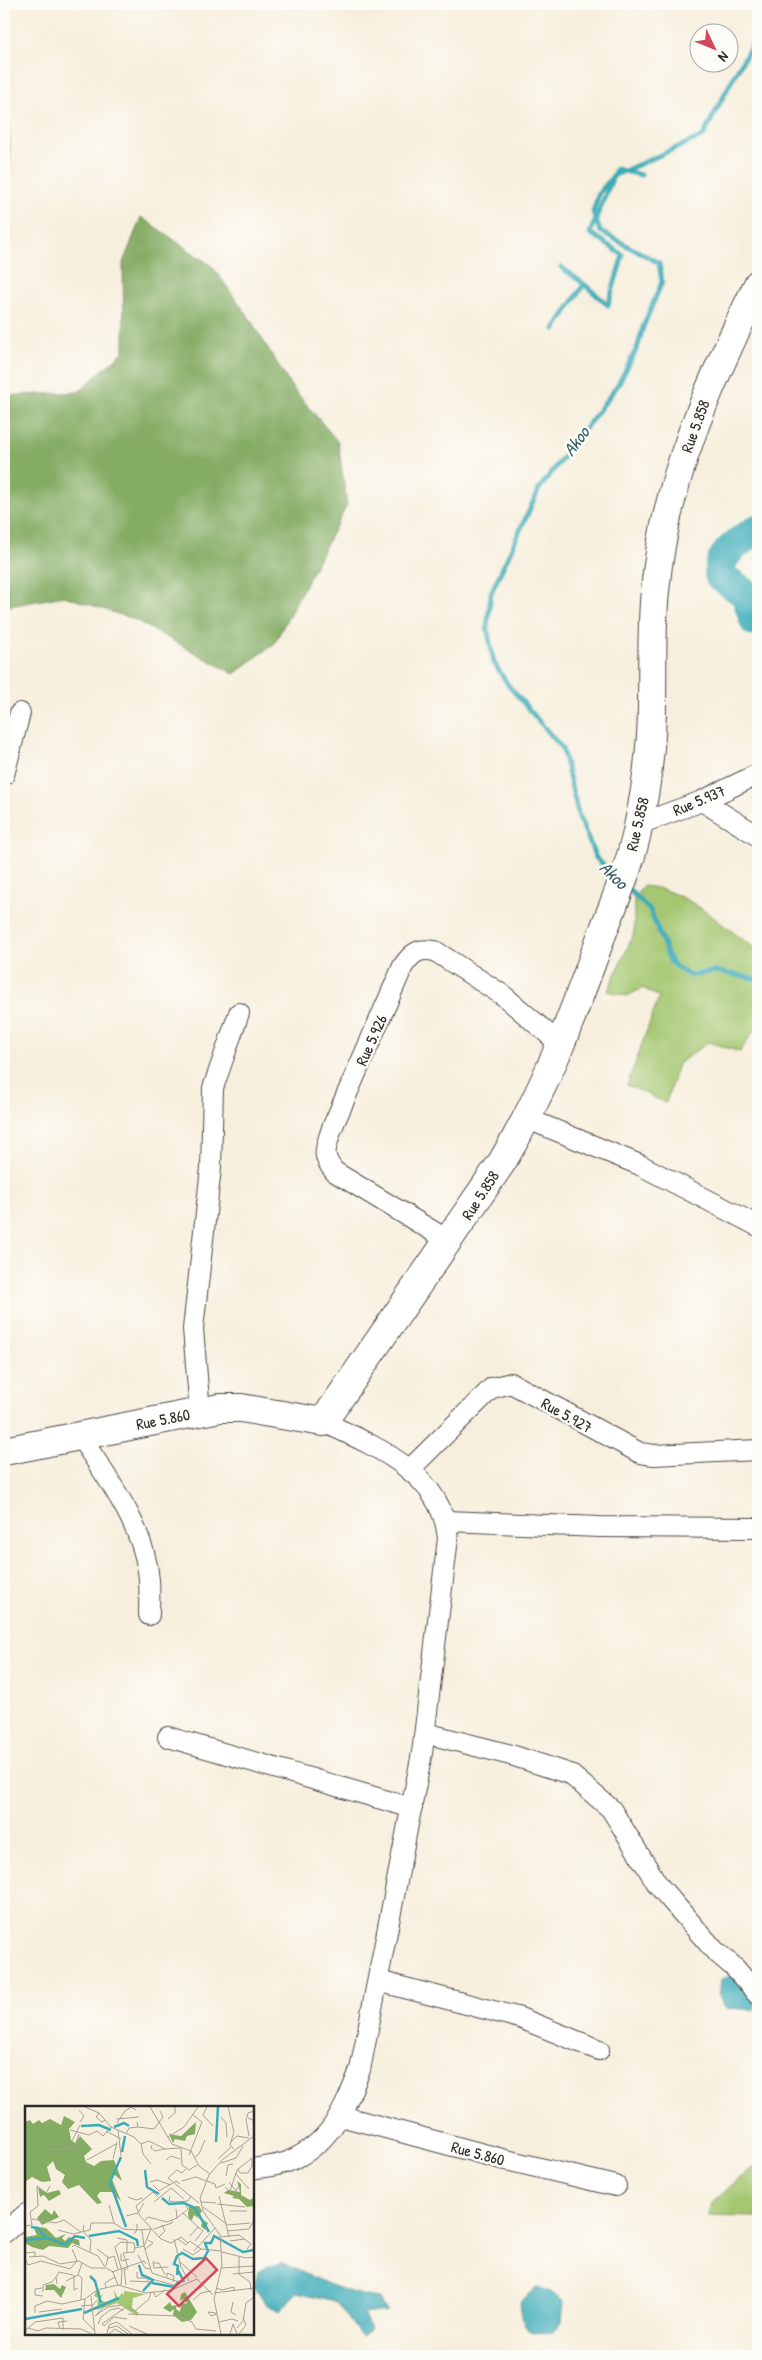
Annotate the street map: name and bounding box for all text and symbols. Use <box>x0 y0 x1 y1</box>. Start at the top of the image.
north arrow <box>690 22 740 72</box>
text: N <box>714 48 733 67</box>
street label: Rue 5.858 <box>675 397 715 455</box>
water label: Akoo <box>557 420 596 461</box>
street label: Rue 5.937 <box>669 779 729 821</box>
street label: Rue 5.858 <box>620 795 654 853</box>
water label: Akoo <box>594 855 635 896</box>
street label: Rue 5.926 <box>350 1011 392 1069</box>
street label: Rue 5.858 <box>456 1166 504 1224</box>
street label: Rue 5.927 <box>538 1392 597 1438</box>
street label: Rue 5.860 <box>134 1403 192 1435</box>
inset map <box>25 2106 254 2335</box>
street label: Rue 5.860 <box>449 2135 507 2171</box>

